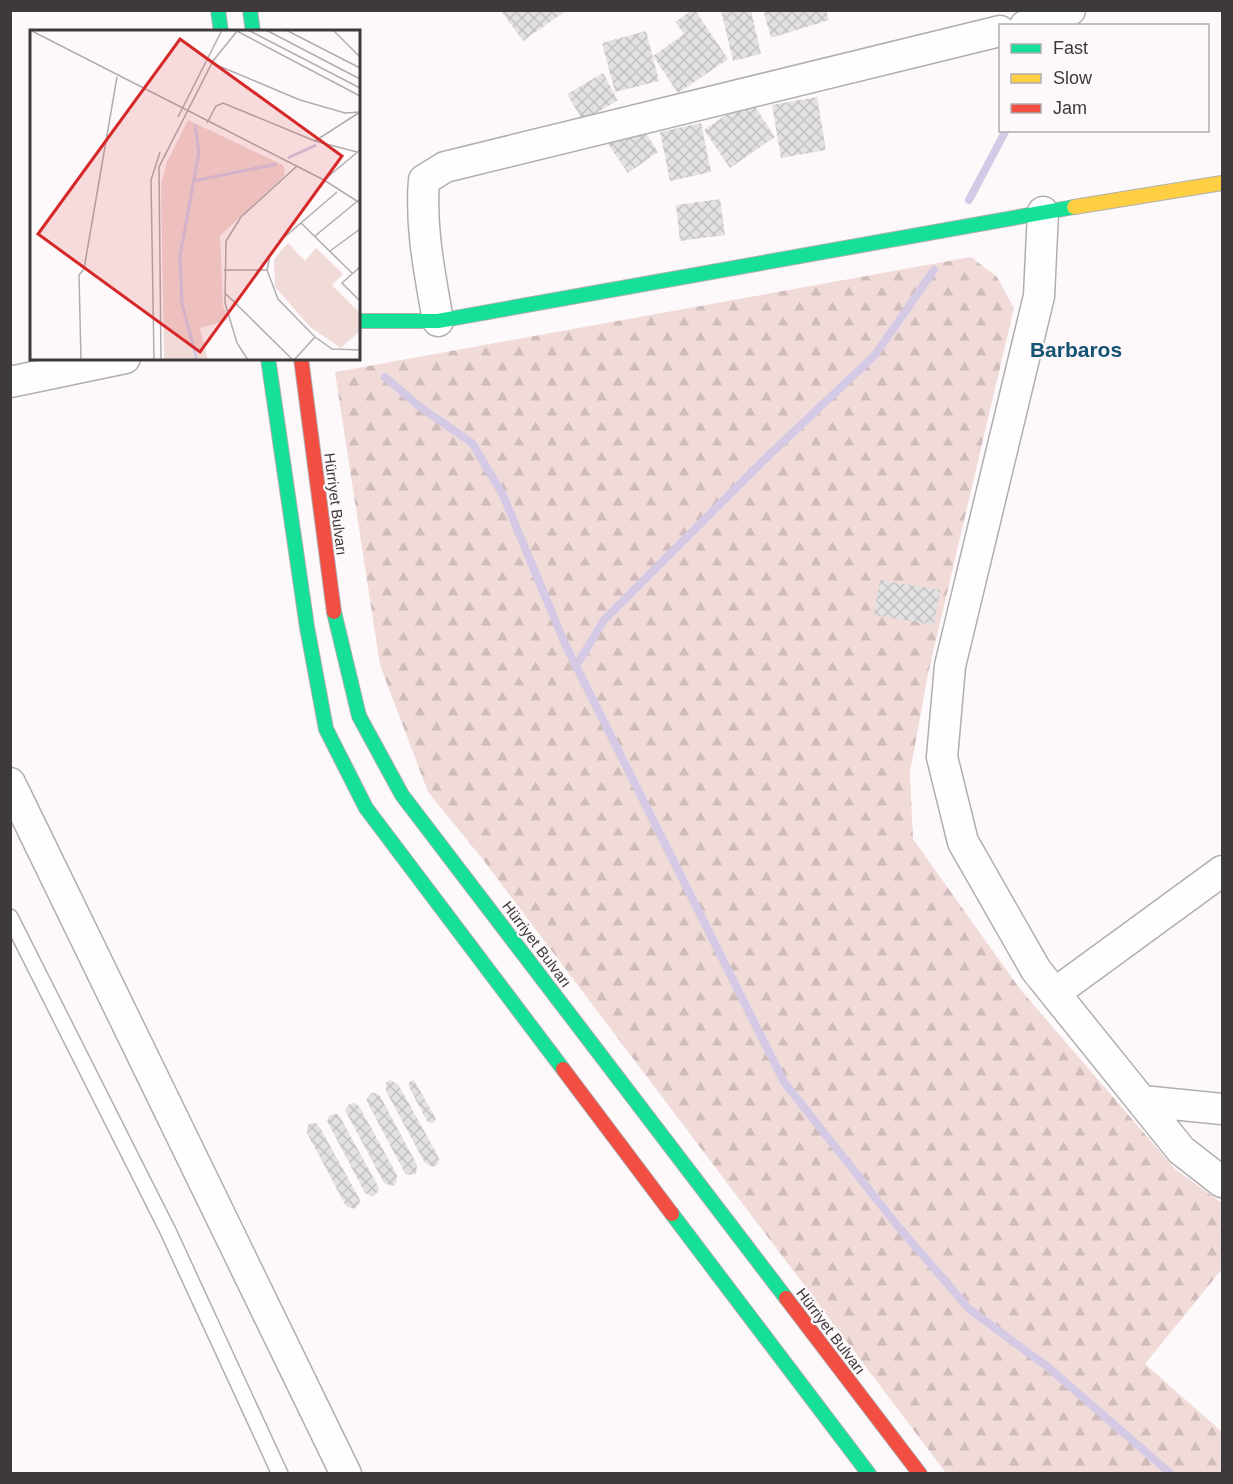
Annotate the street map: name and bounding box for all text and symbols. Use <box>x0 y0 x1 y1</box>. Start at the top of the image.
legend <box>999 24 1209 132</box>
inset map <box>30 30 360 360</box>
text: Fast <box>1053 38 1088 58</box>
text: Slow <box>1053 68 1093 88</box>
text: Jam <box>1053 98 1087 118</box>
district label: Barbaros <box>1030 338 1122 361</box>
street label: Hürriyet Bulvarı <box>321 452 351 556</box>
street label: Hürriyet Bulvarı <box>499 898 575 990</box>
street label: Hürriyet Bulvarı <box>793 1285 869 1377</box>

